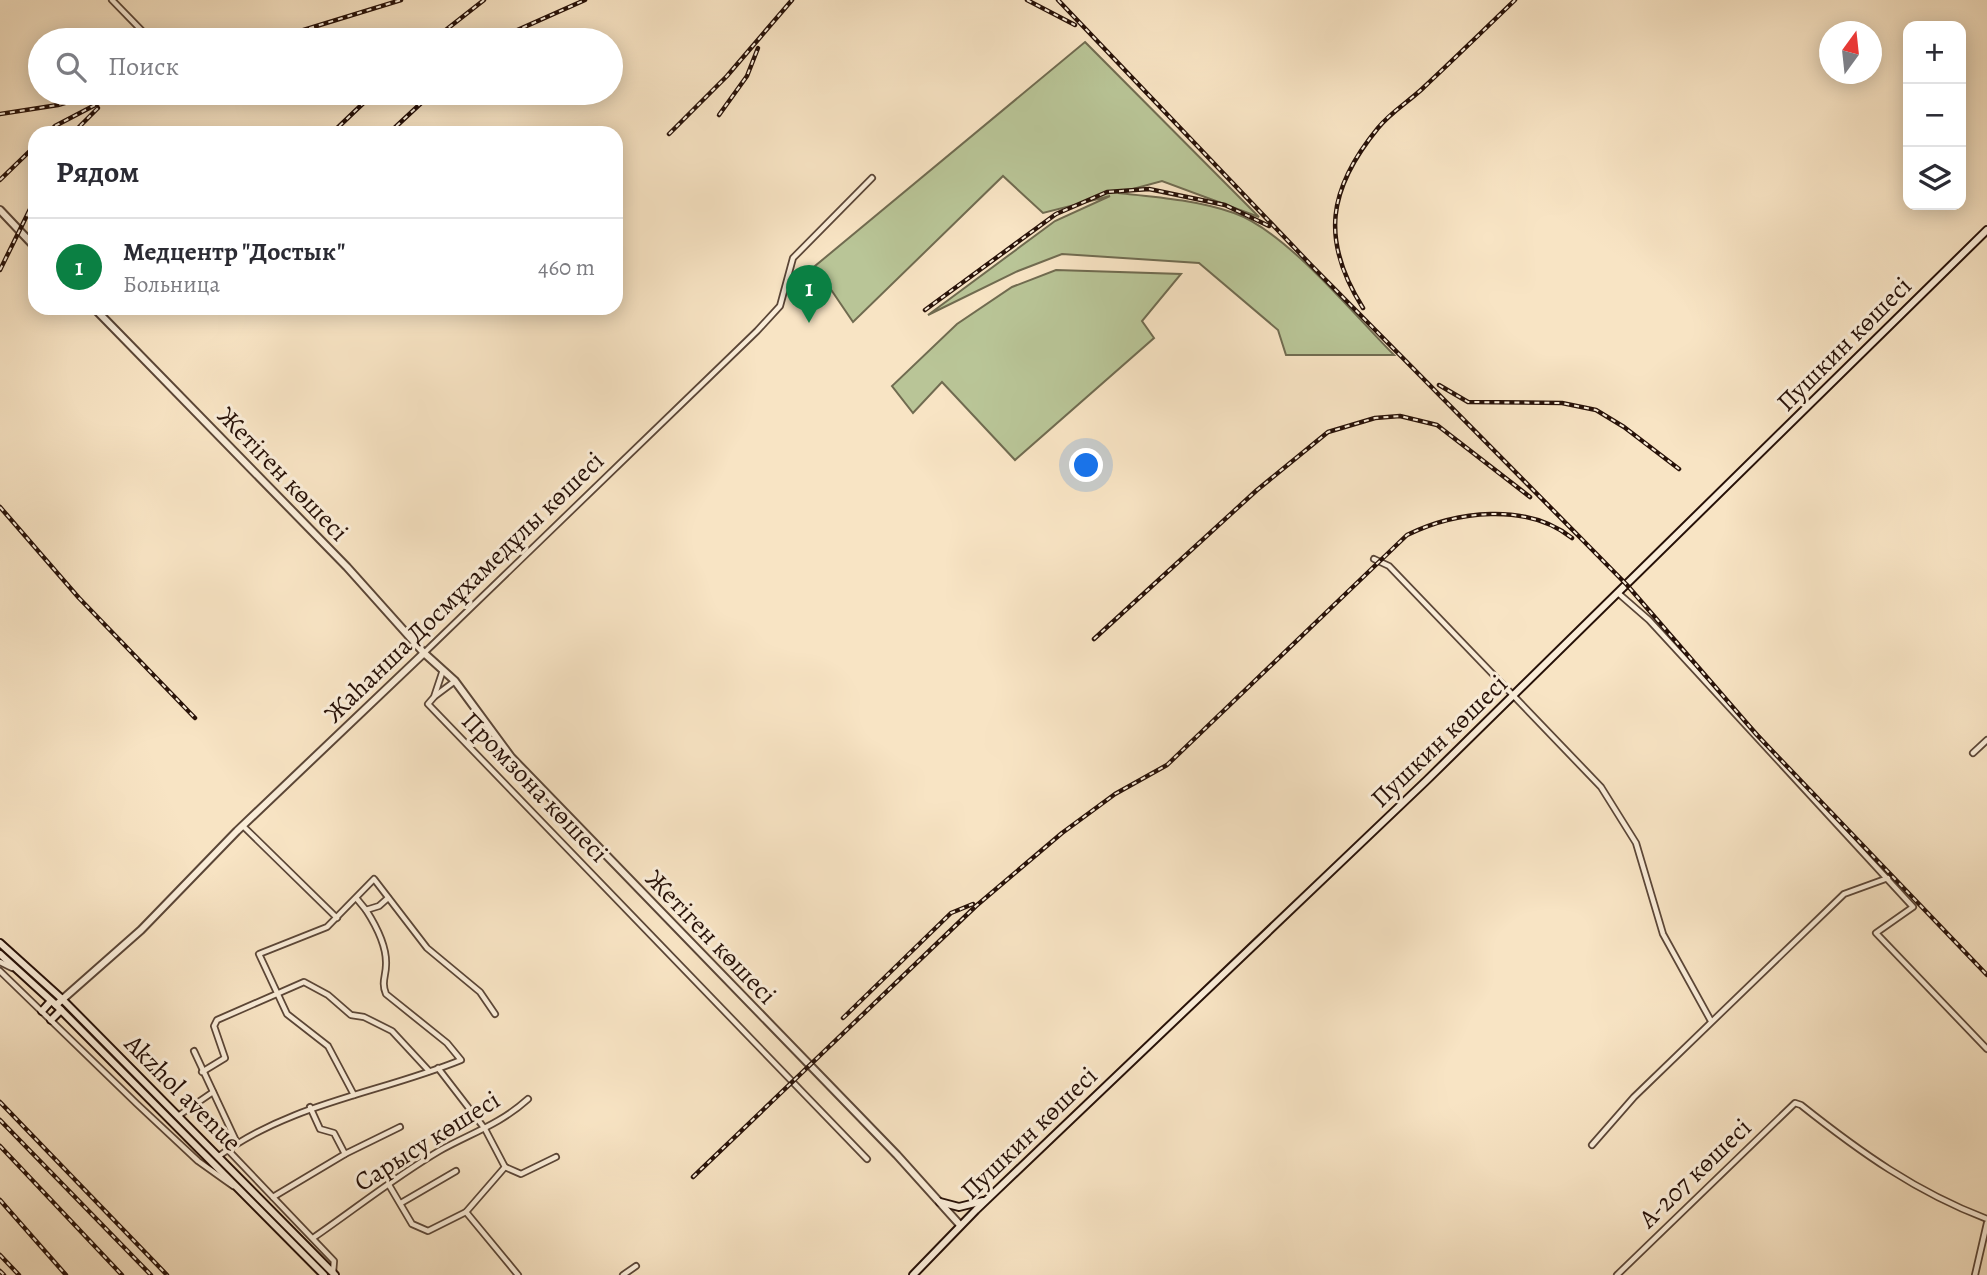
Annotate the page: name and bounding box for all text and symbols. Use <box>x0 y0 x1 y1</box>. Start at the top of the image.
north arrow <box>1819 21 1882 84</box>
map controls <box>1903 21 1966 210</box>
button: + <box>1903 21 1966 84</box>
search box <box>28 28 623 105</box>
icon: search <box>52 48 90 86</box>
text: Поиск <box>108 49 179 84</box>
button: − <box>1903 84 1966 147</box>
button: layers <box>1903 147 1966 210</box>
text: Рядом <box>56 152 139 192</box>
text: Медцентр "Достык" <box>123 234 345 269</box>
text: 1 <box>75 252 83 283</box>
text: 460 m <box>538 252 595 283</box>
pin: 1 <box>786 265 832 323</box>
text: Больница <box>123 269 220 300</box>
street label: Пушкин көшесі <box>1769 269 1919 419</box>
street label: Жетіген көшесі <box>210 399 356 549</box>
street label: Жаһанша Досмұхамедұлы көшесі <box>316 444 612 730</box>
your location <box>1069 448 1103 482</box>
street label: Пушкин көшесі <box>1363 667 1515 815</box>
street label: Промзона көшесі <box>454 704 616 870</box>
street label: Жетіген көшесі <box>638 862 784 1012</box>
street label: Akzhol avenue <box>116 1026 249 1159</box>
street label: Пушкин көшесі <box>953 1059 1105 1207</box>
street label: Сарысу көшесі <box>348 1082 506 1200</box>
street label: А-207 көшесі <box>1630 1110 1759 1236</box>

